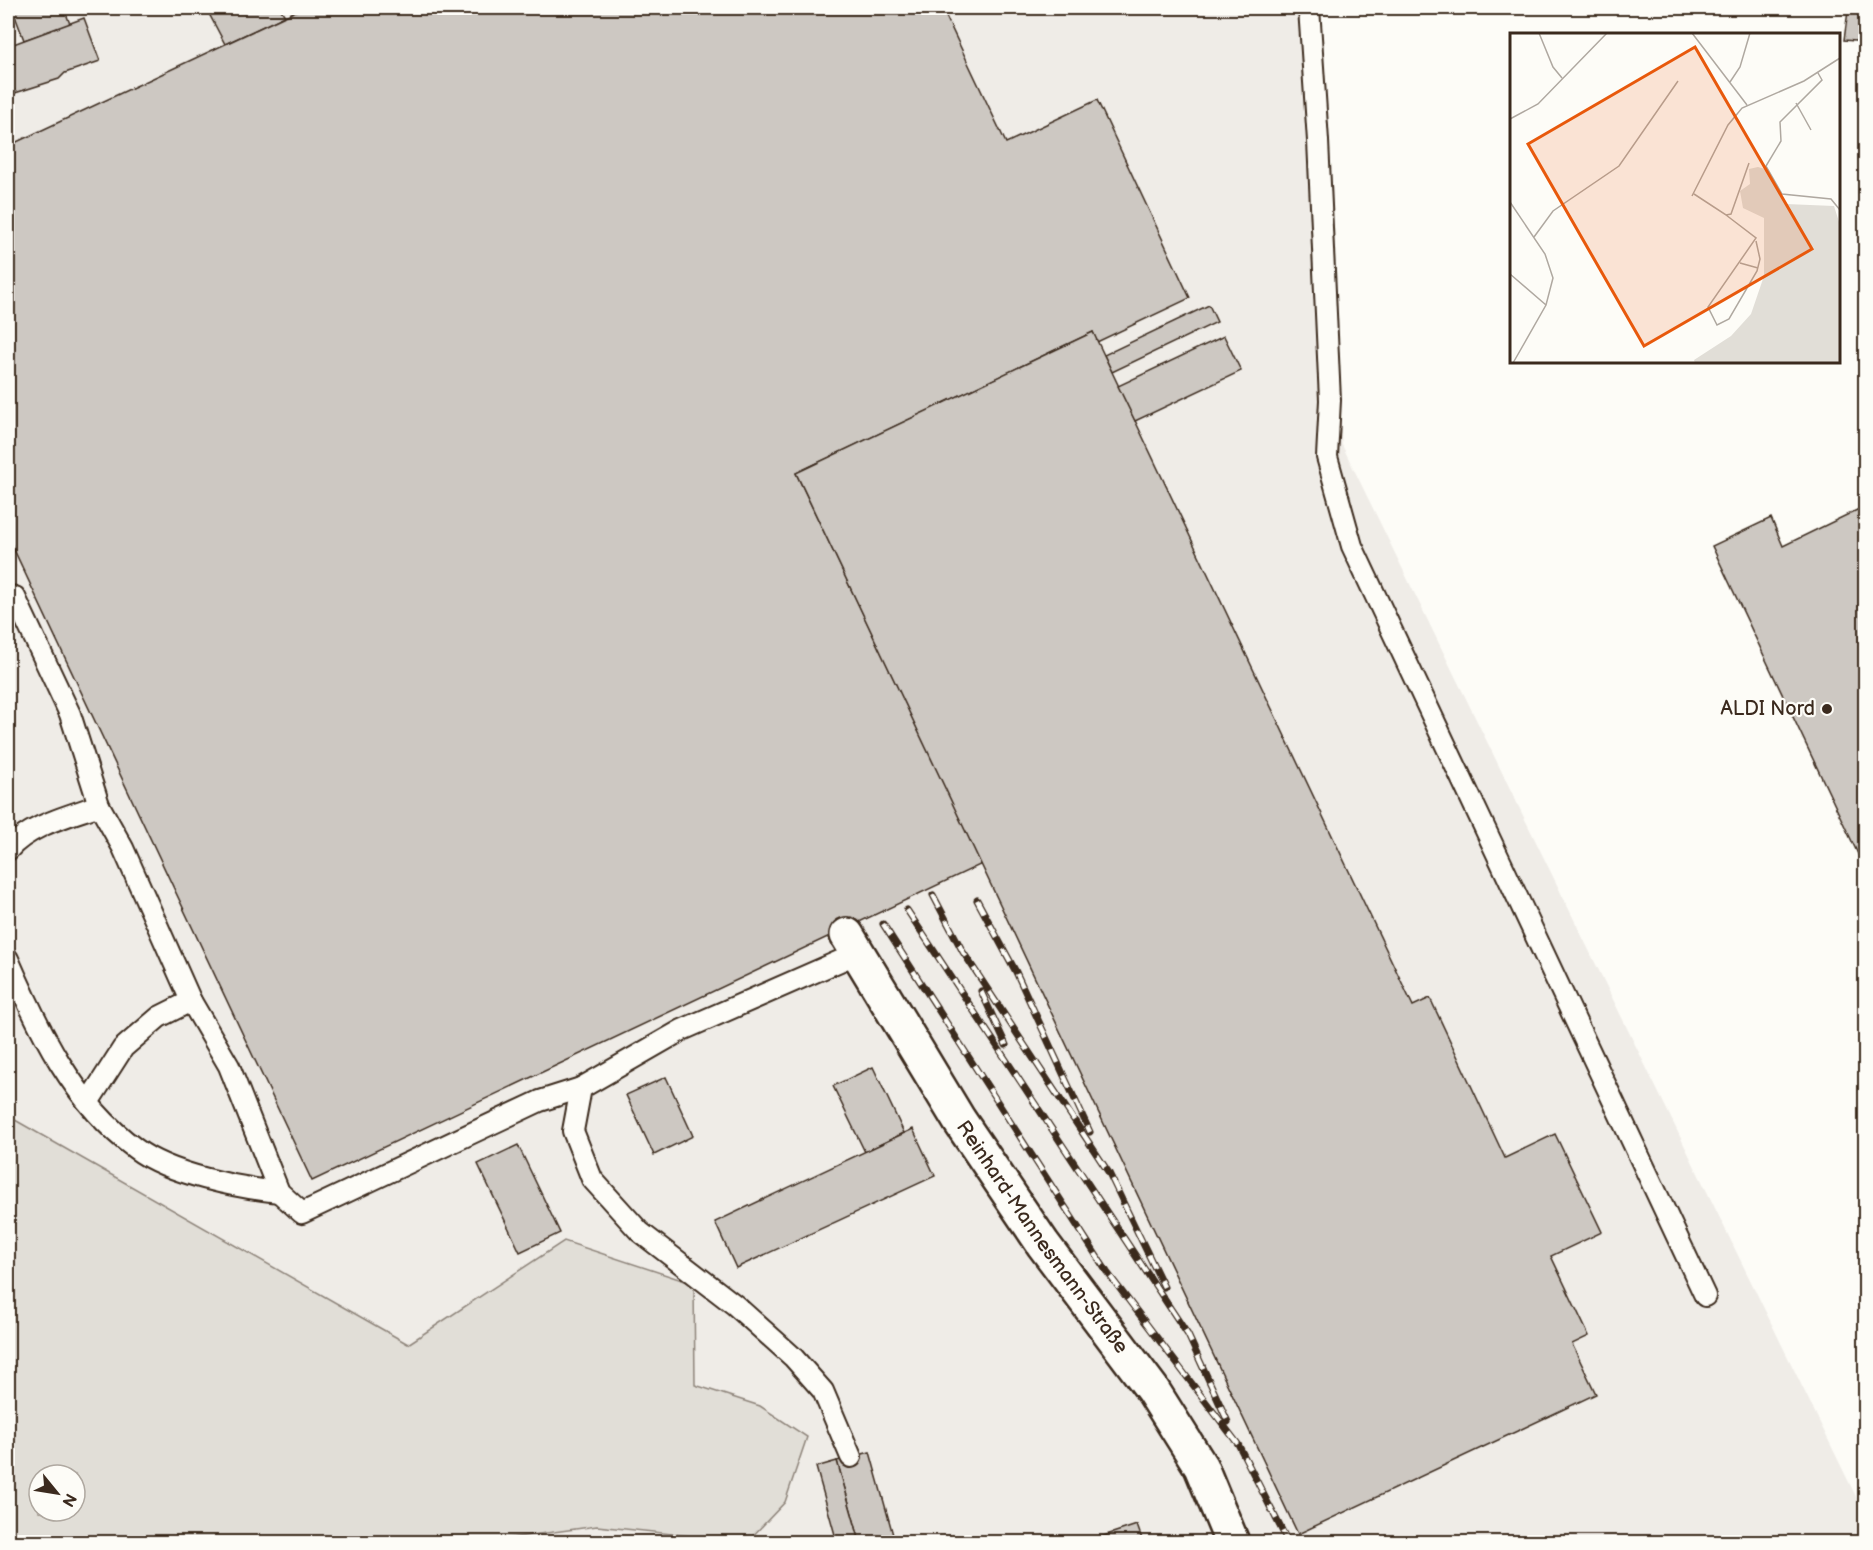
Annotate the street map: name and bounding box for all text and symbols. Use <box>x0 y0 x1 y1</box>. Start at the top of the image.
inset map <box>1510 33 1840 363</box>
place label: ALDI Nord <box>1720 697 1815 721</box>
marker: ALDI Nord <box>1820 702 1834 716</box>
street label: Reinhard-Mannesmann-Straße <box>951 1116 1133 1358</box>
north arrow <box>27 1463 87 1523</box>
text: N <box>57 1490 80 1510</box>

